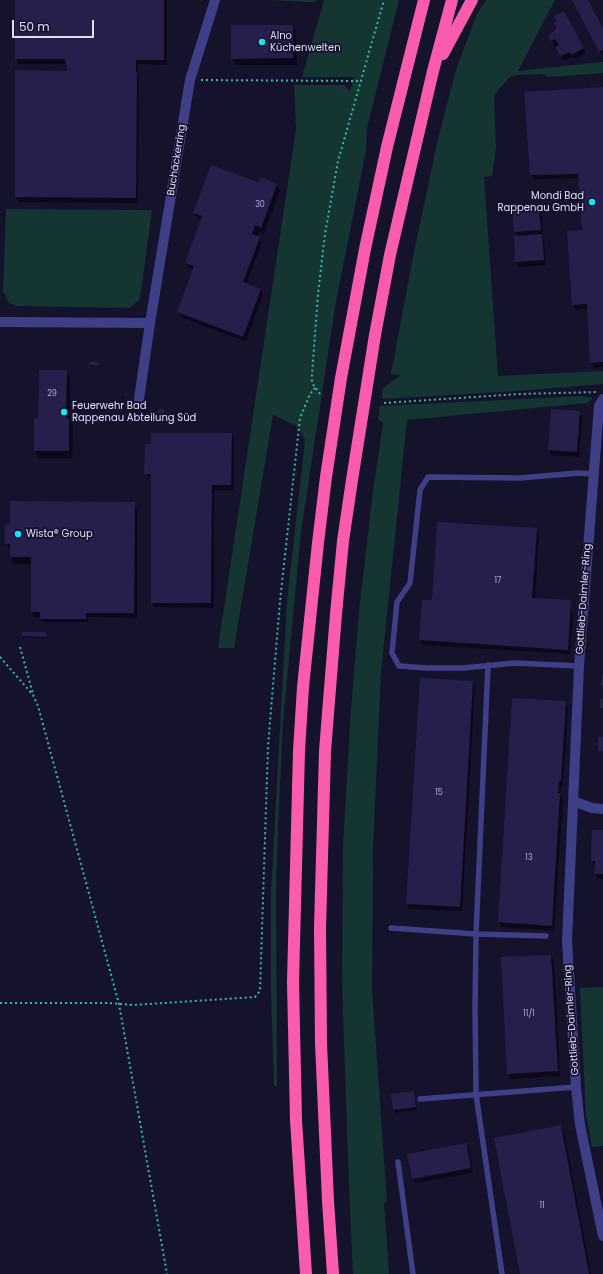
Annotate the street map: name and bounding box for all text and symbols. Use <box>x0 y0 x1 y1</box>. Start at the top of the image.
scale bar <box>14 12 96 38</box>
text: 50 m <box>19 18 50 35</box>
place label: Alno Küchenwelten <box>270 30 341 54</box>
marker: Alno Küchenwelten <box>257 37 267 47</box>
street label: Buchäckerring <box>165 123 189 197</box>
place label: Mondi Bad Rappenau GmbH <box>497 190 584 214</box>
marker: Mondi Bad Rappenau GmbH <box>587 197 597 207</box>
house number: 30 <box>255 200 265 210</box>
house number: 29 <box>47 389 57 399</box>
place label: Feuerwehr Bad Rappenau Abteilung Süd <box>72 400 196 424</box>
marker: Feuerwehr Bad Rappenau Abteilung Süd <box>59 407 69 417</box>
place label: Wista® Group <box>26 528 93 540</box>
marker: Wista® Group <box>13 529 23 539</box>
street label: Gottlieb-Daimler-Ring <box>574 543 594 655</box>
house number: 17 <box>495 576 501 586</box>
house number: 15 <box>435 788 443 798</box>
house number: 13 <box>525 853 533 863</box>
street label: Gottlieb-Daimler-Ring <box>562 964 582 1076</box>
house number: 11/1 <box>523 1009 535 1019</box>
house number: 11 <box>539 1201 545 1211</box>

